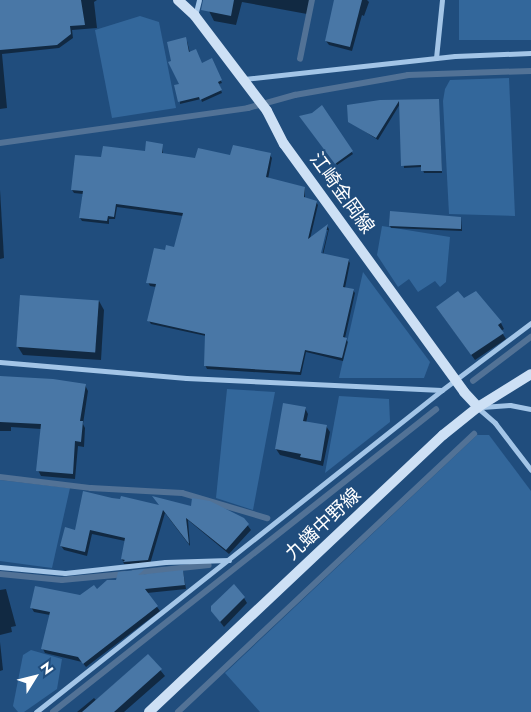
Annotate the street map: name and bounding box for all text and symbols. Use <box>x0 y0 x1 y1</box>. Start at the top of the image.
street label: 江崎金岡線 <box>305 148 379 238</box>
street label: 九蟠中野線 <box>280 483 366 565</box>
north arrow <box>10 652 60 702</box>
text: N <box>36 658 58 679</box>

